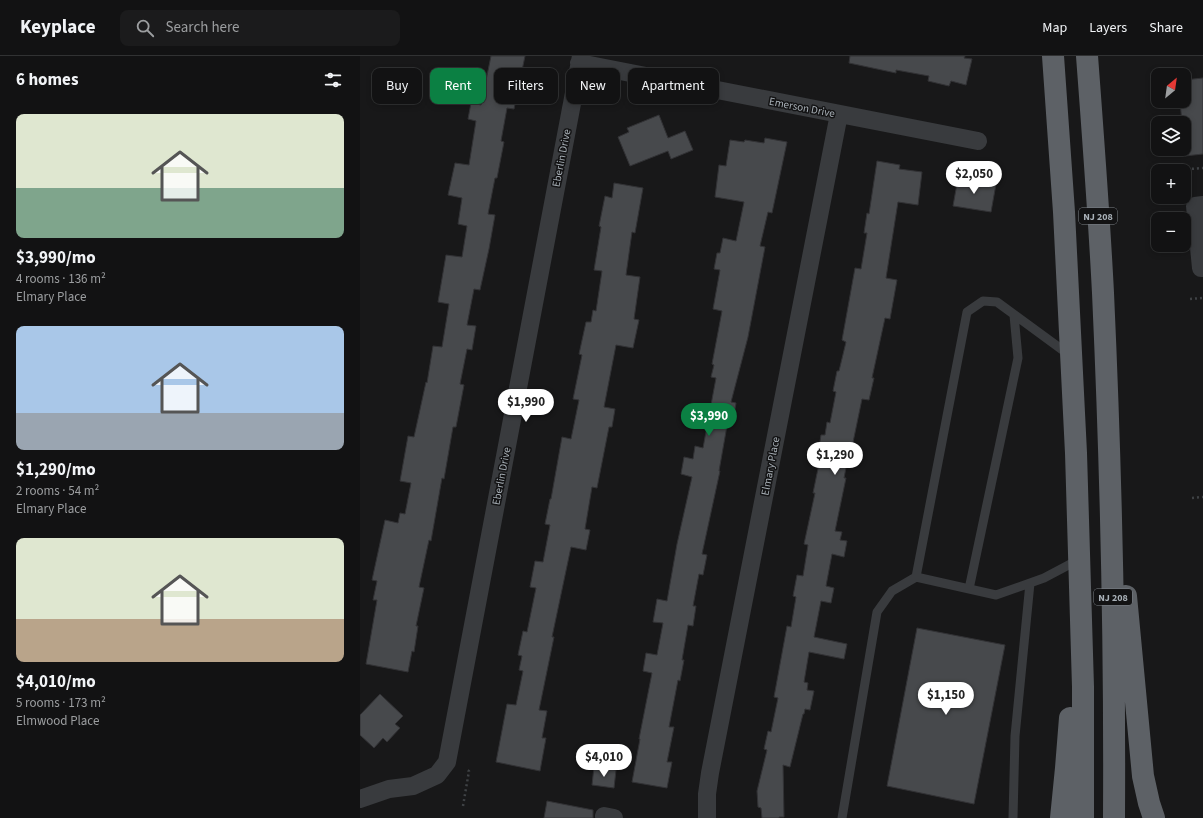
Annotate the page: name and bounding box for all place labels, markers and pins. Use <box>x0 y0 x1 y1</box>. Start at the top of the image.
pin: $2,050 <box>941 161 1007 195</box>
pin: $1,990 <box>493 389 559 423</box>
pin: $3,990 <box>676 403 742 437</box>
pin: $1,290 <box>802 442 868 476</box>
pin: $1,150 <box>913 682 979 716</box>
pin: $4,010 <box>571 744 637 778</box>

